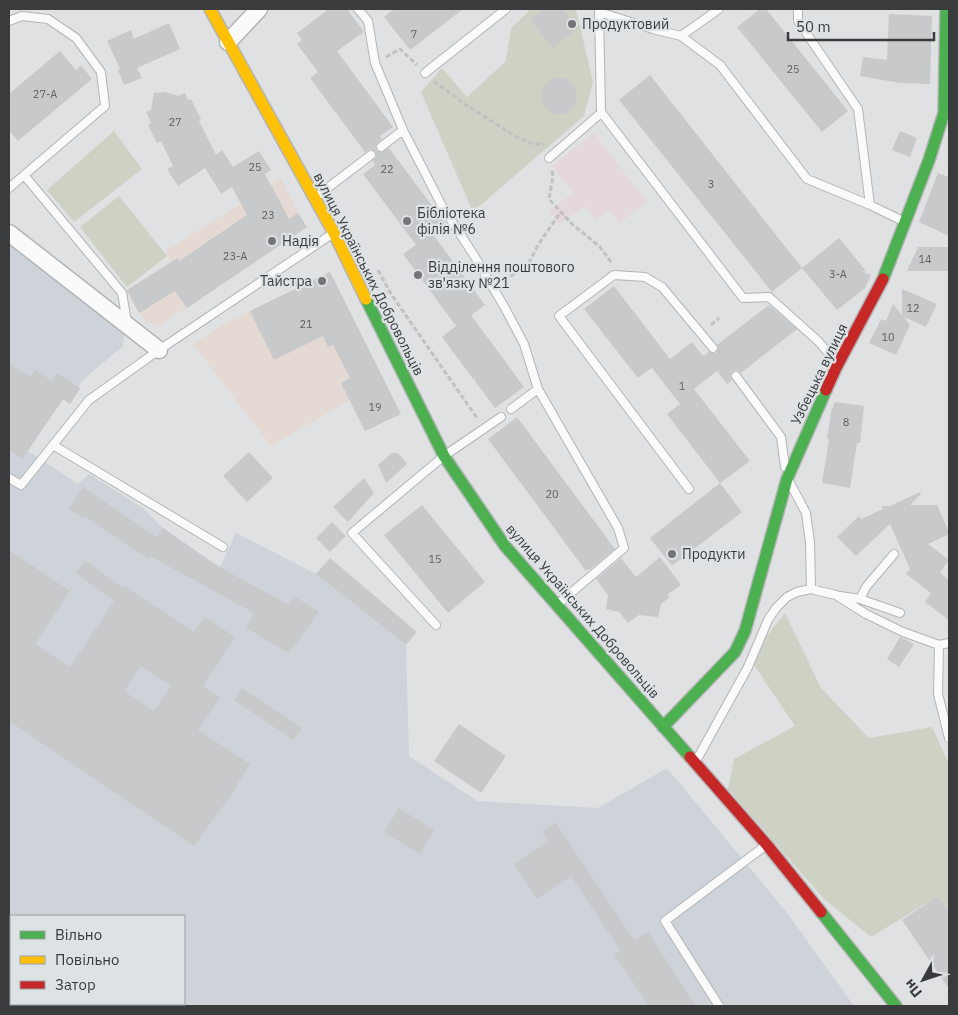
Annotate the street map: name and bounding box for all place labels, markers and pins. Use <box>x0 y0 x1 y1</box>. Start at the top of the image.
place label: Продуктовий <box>582 15 669 33</box>
marker: Продуктовий <box>566 18 578 30</box>
place label: Бібліотека філія №6 <box>417 204 486 238</box>
marker: Бібліотека філія №6 <box>401 215 413 227</box>
place label: Надія <box>282 232 319 250</box>
marker: Надія <box>266 235 278 247</box>
place label: Відділення поштового зв'язку №21 <box>428 258 575 292</box>
marker: Відділення поштового зв'язку №21 <box>412 269 424 281</box>
place label: Тайстра <box>260 272 313 290</box>
marker: Тайстра <box>316 275 328 287</box>
place label: Продукти <box>682 545 745 563</box>
marker: Продукти <box>666 548 678 560</box>

